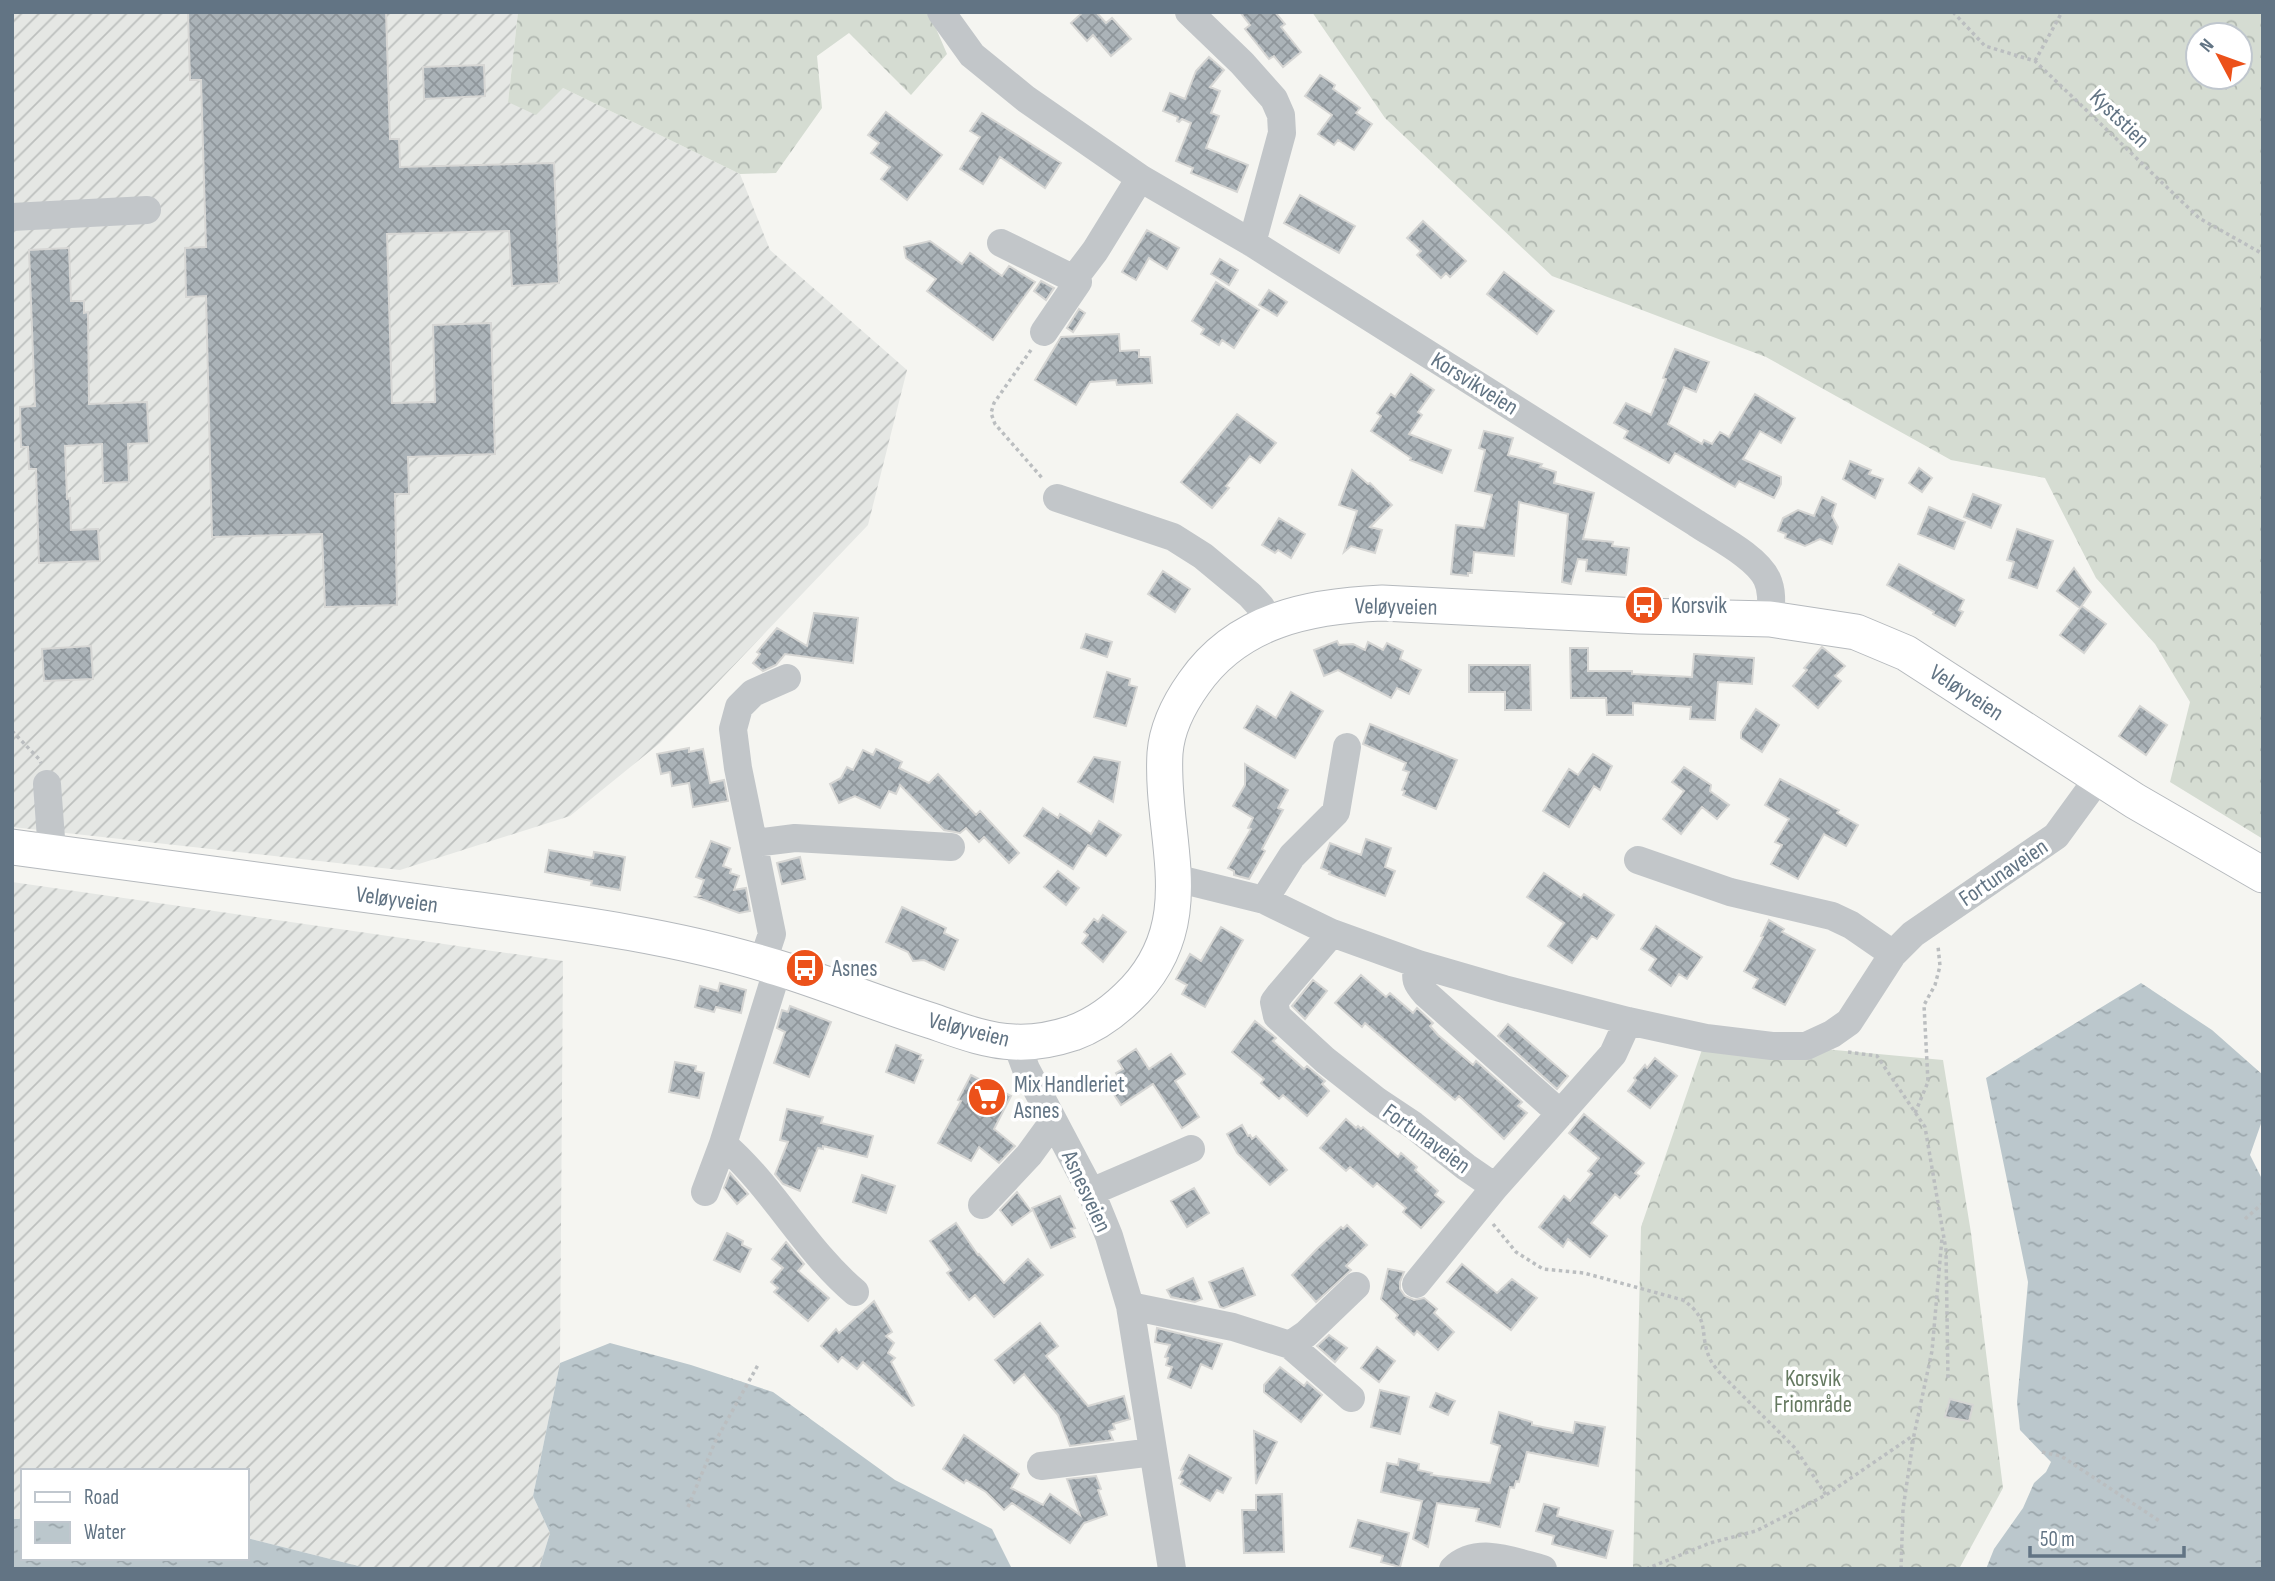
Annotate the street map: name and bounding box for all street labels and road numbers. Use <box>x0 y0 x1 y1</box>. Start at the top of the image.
street label: Kyststien <box>2084 83 2155 154</box>
street label: Korsvikveien <box>1426 346 1523 422</box>
street label: Veløyveien <box>1354 592 1438 622</box>
street label: Veløyveien <box>1924 659 2009 727</box>
street label: Fortunaveien <box>1954 833 2053 913</box>
street label: Veløyveien <box>354 880 440 920</box>
street label: Veløyveien <box>925 1006 1012 1054</box>
street label: Fortunaveien <box>1377 1098 1476 1180</box>
street label: Asnesveien <box>1055 1145 1117 1237</box>

